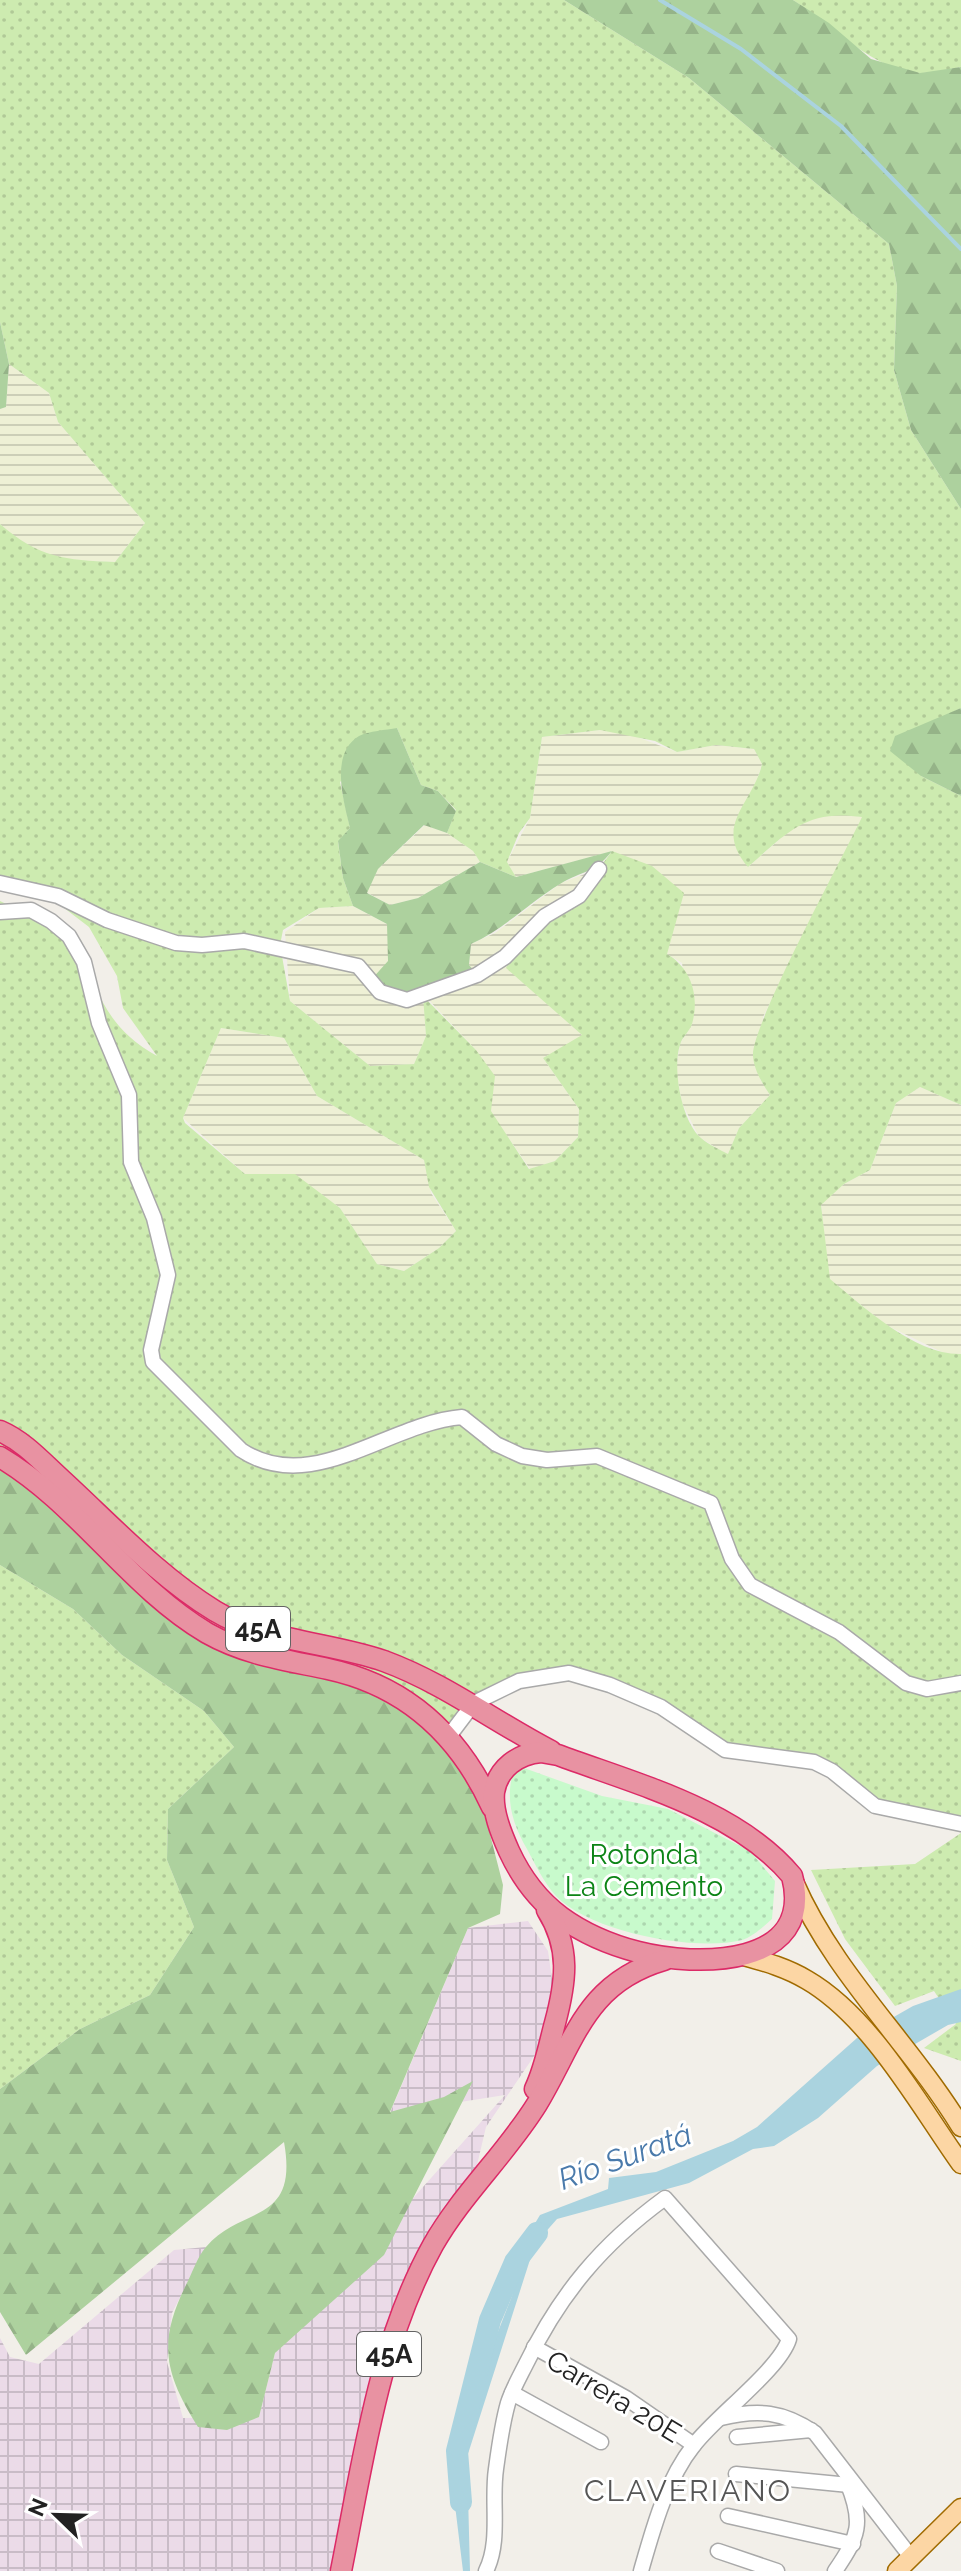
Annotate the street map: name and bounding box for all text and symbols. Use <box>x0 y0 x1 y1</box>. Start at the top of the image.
road number: 45A <box>226 1607 290 1651</box>
park label: Rotonda La Cemento <box>565 1838 723 1903</box>
water label: Río Suratá <box>553 2116 696 2197</box>
road number: 45A <box>357 2332 421 2376</box>
street label: Carrera 20E <box>541 2343 687 2449</box>
district label: CLAVERIANO <box>584 2473 792 2508</box>
north arrow <box>16 2475 96 2555</box>
text: N <box>22 2494 53 2520</box>

